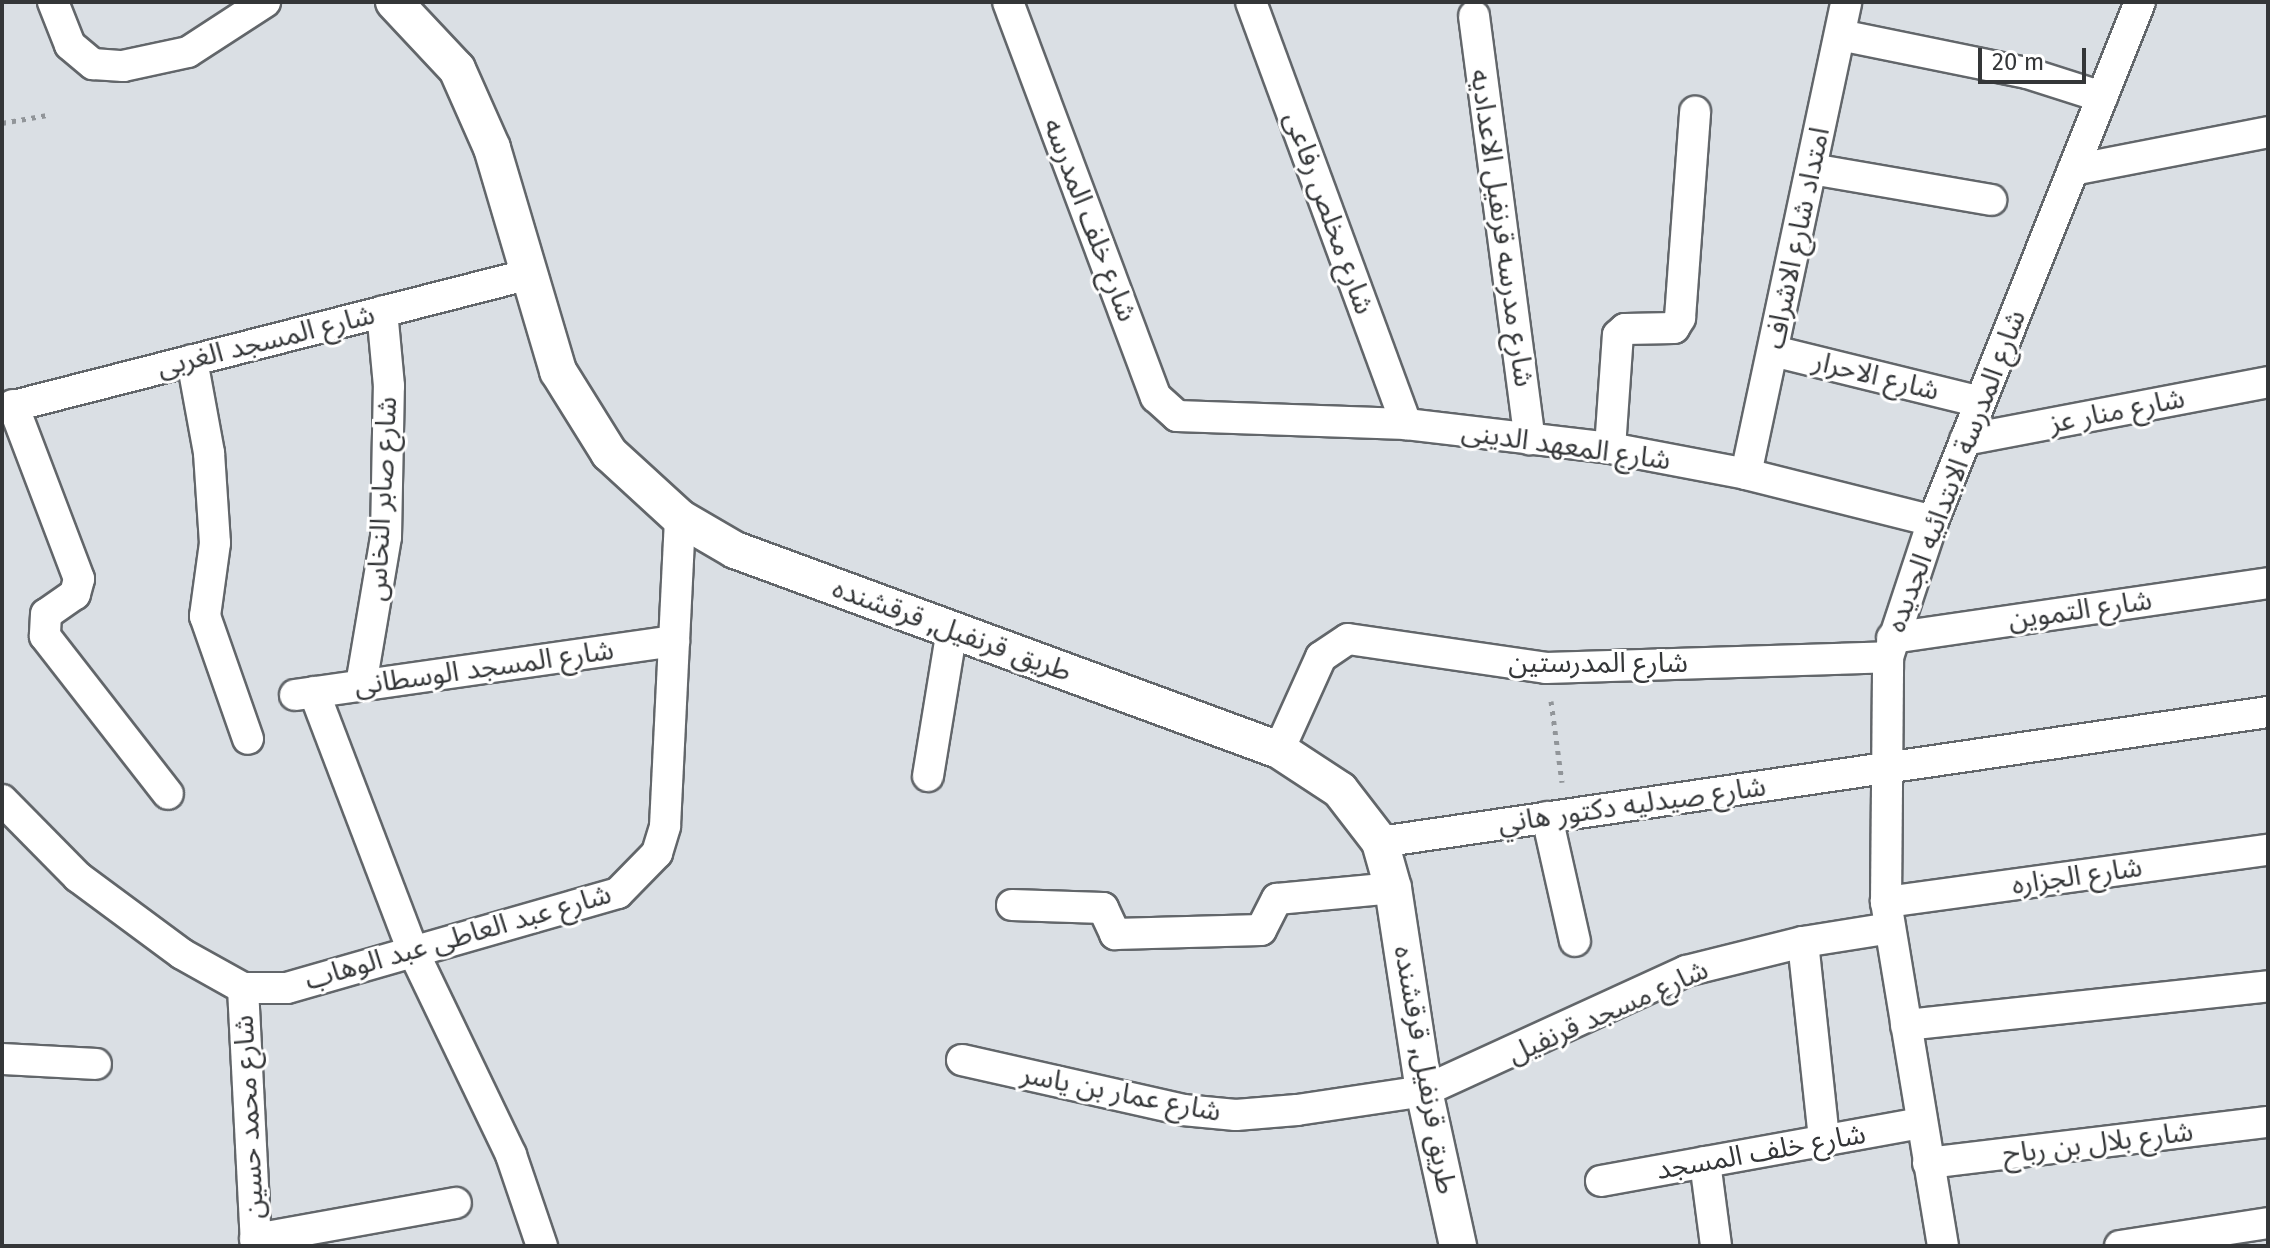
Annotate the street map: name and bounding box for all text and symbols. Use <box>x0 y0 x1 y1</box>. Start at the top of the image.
scale bar <box>1982 32 2090 82</box>
text: 20 m <box>1992 48 2044 76</box>
street label: شارع مدرسه قرنفيل الاعداديه <box>1463 67 1541 389</box>
street label: شارع مخلص رفاعى <box>1277 107 1381 319</box>
street label: شارع خلف المدرسه <box>1036 114 1144 326</box>
street label: امتداد شارع الاشراف <box>1757 124 1837 352</box>
street label: شارع المسجد الغربى <box>154 298 378 384</box>
street label: شارع المدرسة الابتدائيه الجديده <box>1879 305 2033 637</box>
street label: شارع الاحرار <box>1809 344 1943 408</box>
street label: شارع منار عز <box>2046 381 2188 441</box>
street label: شارع صابر النخاس <box>360 396 404 602</box>
street label: شارع المعهد الدينى <box>1459 415 1673 477</box>
street label: طريق قرنفيل, قرقشنده <box>828 571 1076 689</box>
street label: شارع التموين <box>2006 583 2154 637</box>
street label: شارع المسجد الوسطانى <box>352 633 616 703</box>
street label: شارع المدرستين <box>1508 646 1688 680</box>
street label: شارع صيدليه دكتور هاني <box>1496 770 1768 840</box>
street label: شارع الجزاره <box>2010 850 2144 902</box>
street label: شارع عبد العاطى عبد الوهاب <box>301 877 615 997</box>
street label: طريق قرنفيل, قرقشنده <box>1387 943 1463 1197</box>
street label: شارع مسجد قرنفيل <box>1503 953 1713 1071</box>
street label: شارع محمد حسين <box>227 1014 271 1220</box>
street label: شارع عمار بن ياسر <box>1018 1057 1224 1129</box>
street label: شارع بلال بن رباح <box>2001 1115 2195 1171</box>
street label: شارع خلف المسجد <box>1654 1117 1868 1187</box>

